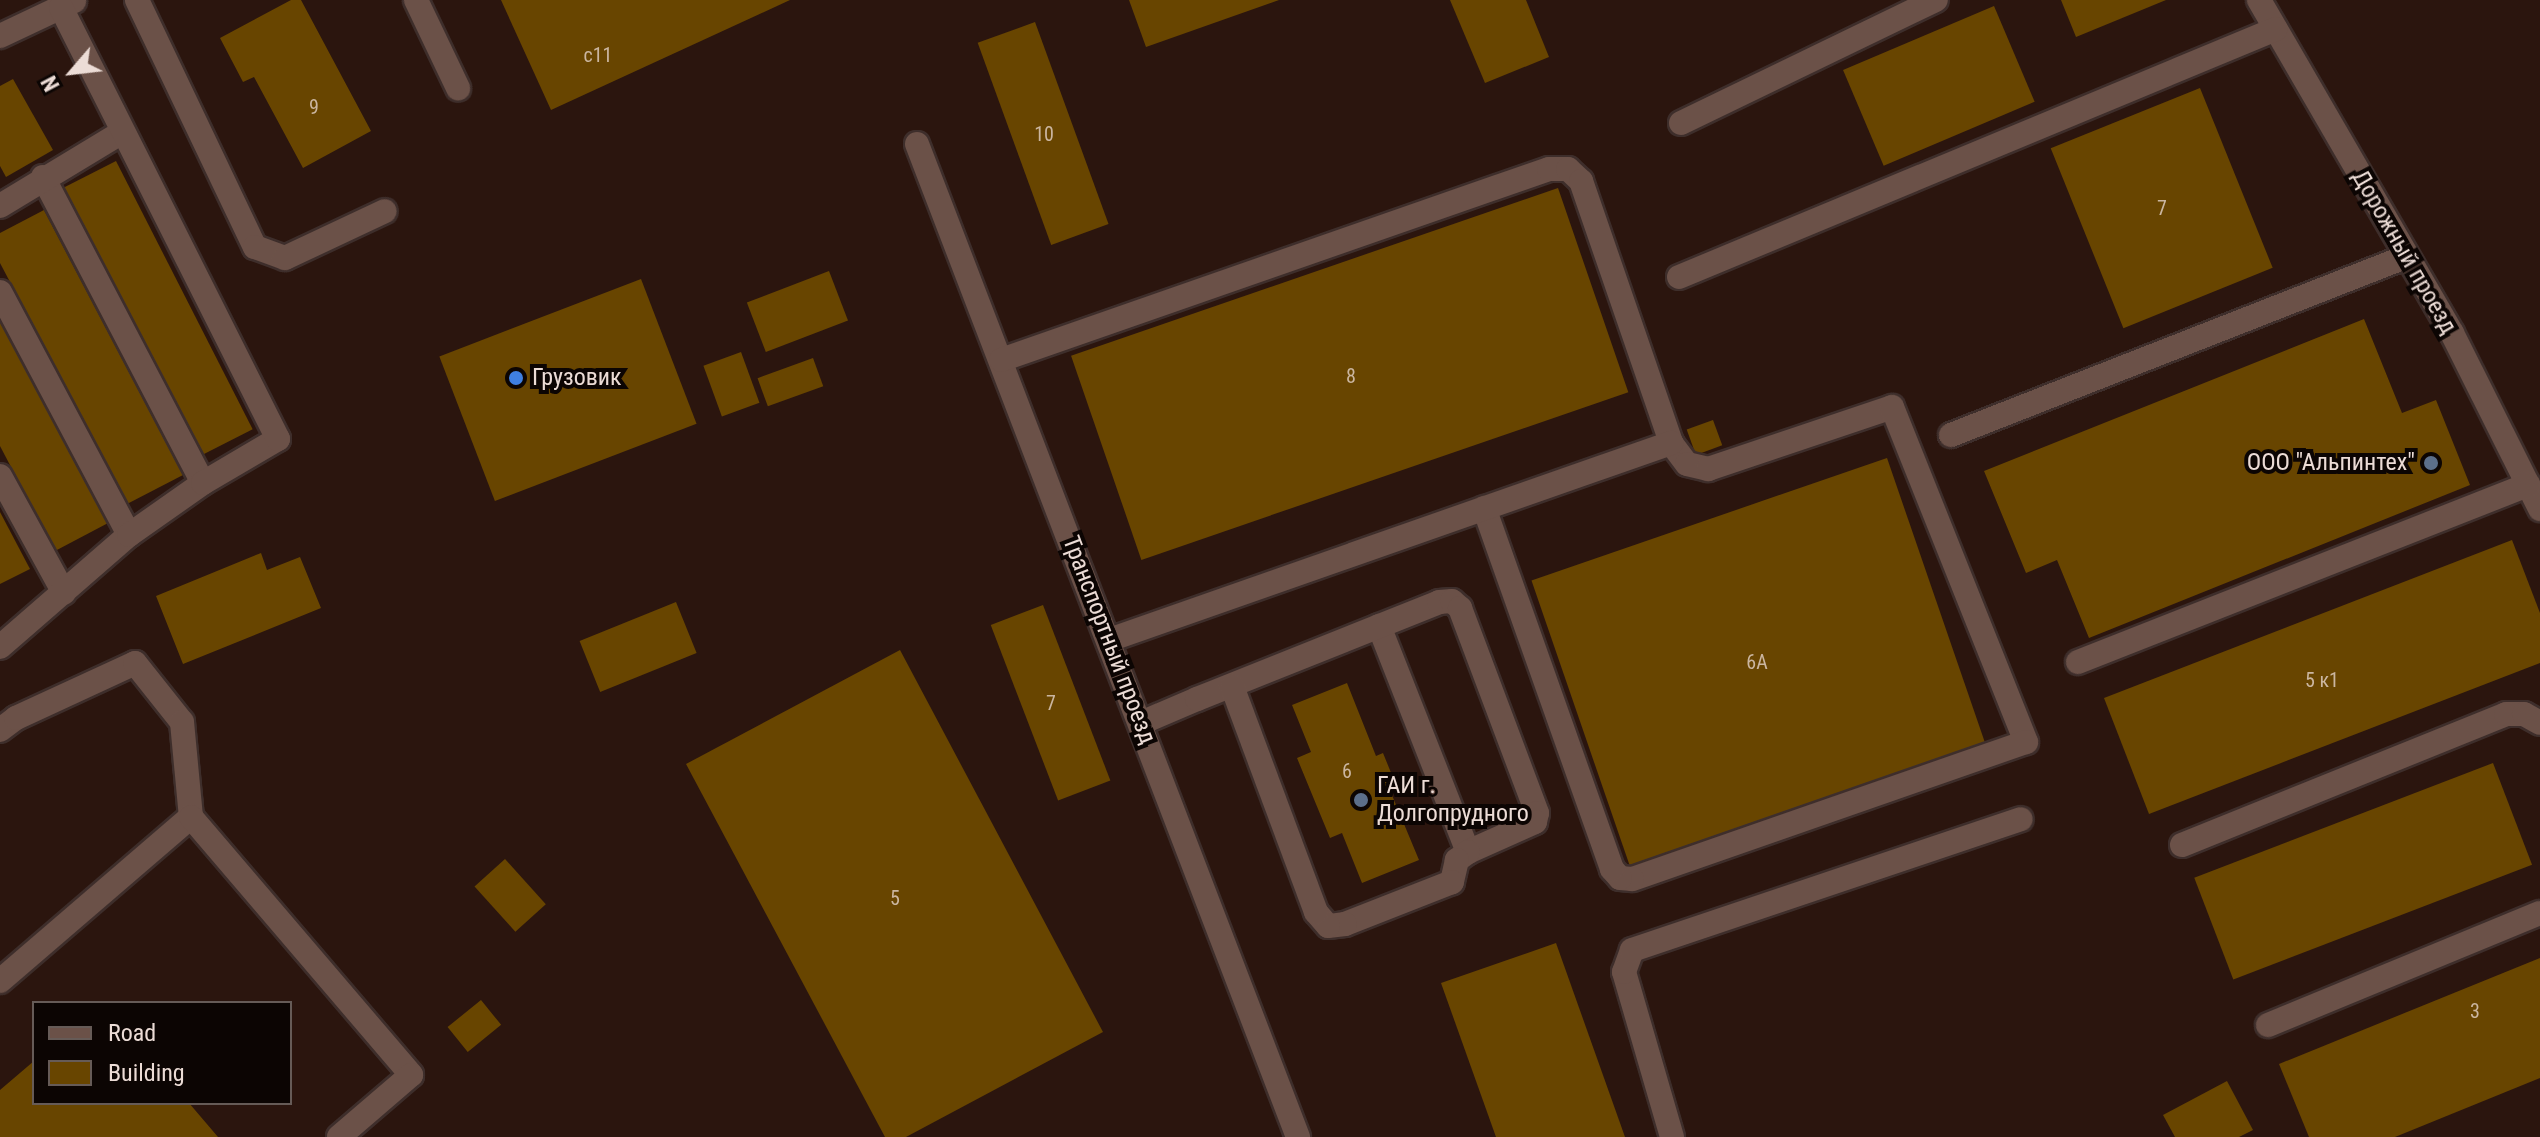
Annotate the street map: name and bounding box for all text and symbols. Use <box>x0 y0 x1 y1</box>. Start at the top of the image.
north arrow <box>32 32 112 112</box>
house number: с11 <box>584 43 612 67</box>
text: N <box>36 72 65 95</box>
house number: 9 <box>309 95 319 119</box>
house number: 10 <box>1034 122 1054 146</box>
street label: Дорожный проезд <box>2345 165 2463 339</box>
house number: 7 <box>2157 196 2167 220</box>
place label: Грузовик <box>532 364 622 392</box>
house number: 8 <box>1346 364 1356 388</box>
marker: Грузовик <box>507 369 525 387</box>
place label: ООО "Альпинтех" <box>2247 449 2415 477</box>
marker: ООО "Альпинтех" <box>2422 454 2440 472</box>
street label: Транспортный проезд <box>1056 532 1162 748</box>
house number: 6А <box>1746 650 1768 674</box>
house number: 5 к1 <box>2305 668 2339 692</box>
house number: 7 <box>1046 691 1056 715</box>
house number: 6 <box>1342 759 1352 783</box>
place label: ГАИ г. Долгопрудного <box>1377 772 1529 828</box>
marker: ГАИ г. Долгопрудного <box>1352 791 1370 809</box>
house number: 5 <box>890 886 900 910</box>
house number: 3 <box>2470 999 2480 1023</box>
legend <box>32 1001 292 1105</box>
text: Road <box>108 1019 156 1047</box>
text: Building <box>108 1059 185 1087</box>

